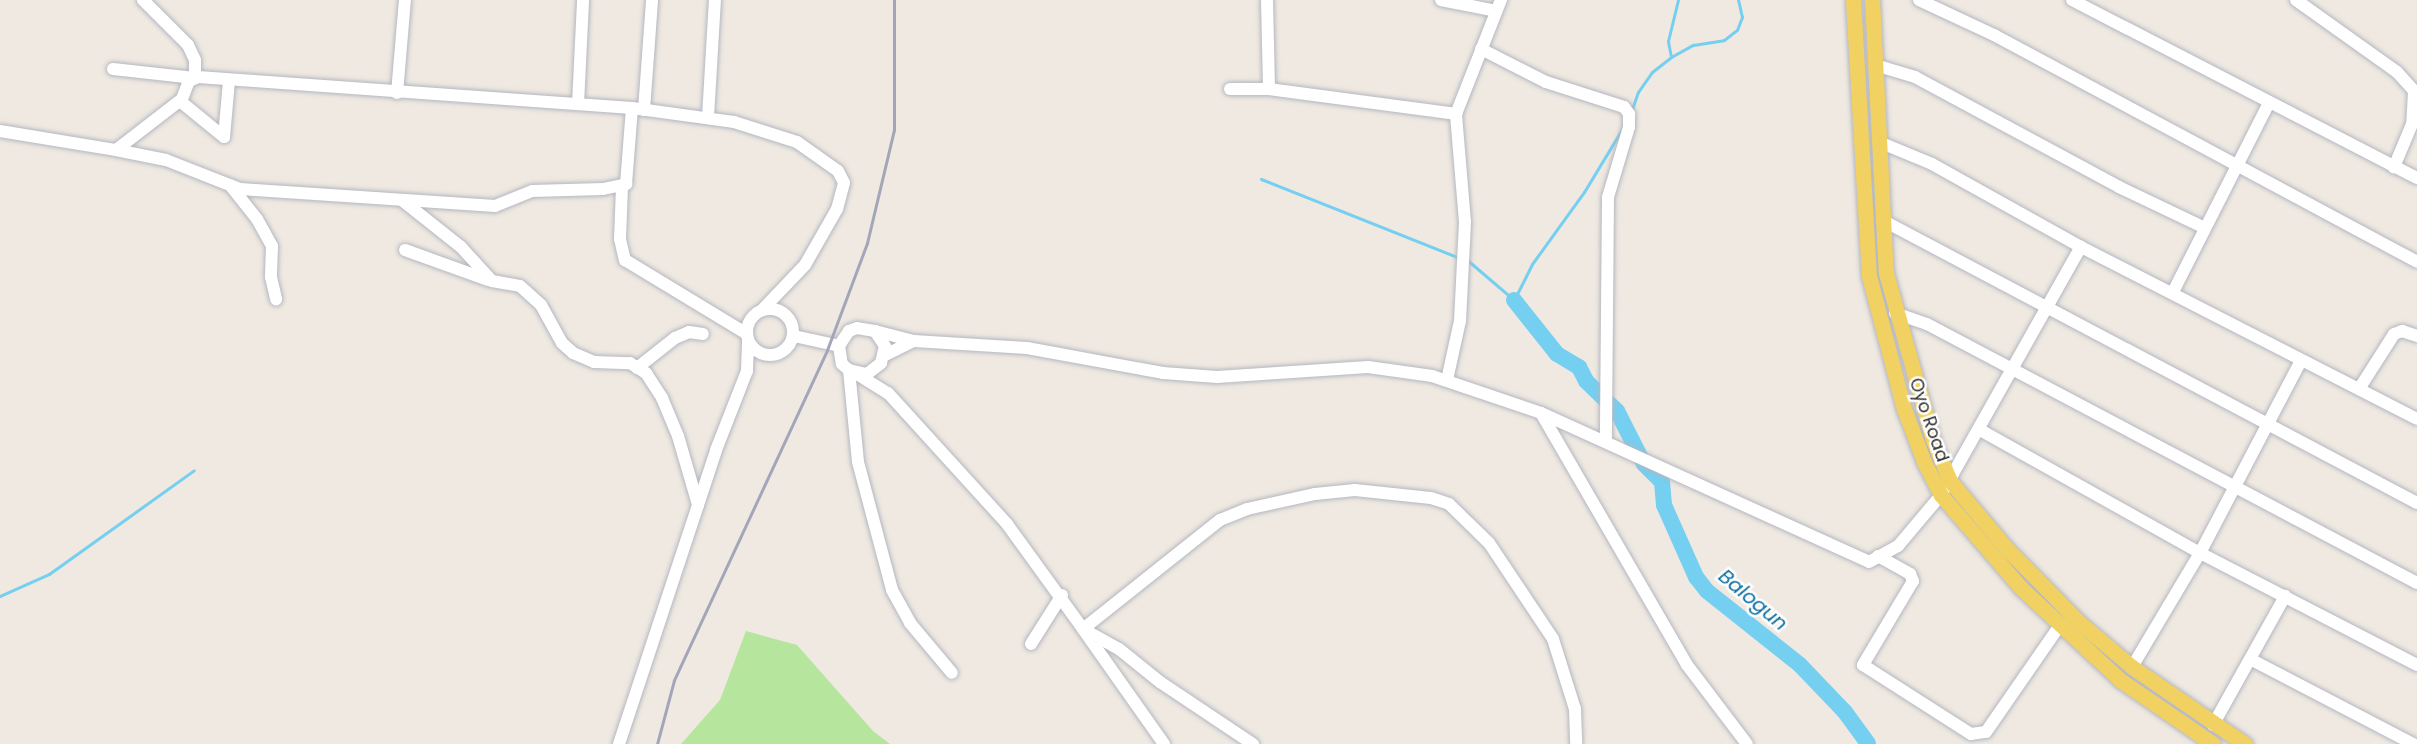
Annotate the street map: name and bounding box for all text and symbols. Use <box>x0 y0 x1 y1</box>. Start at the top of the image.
street label: Oyo Road <box>1905 375 1953 465</box>
water label: Balogun <box>1714 564 1792 636</box>

